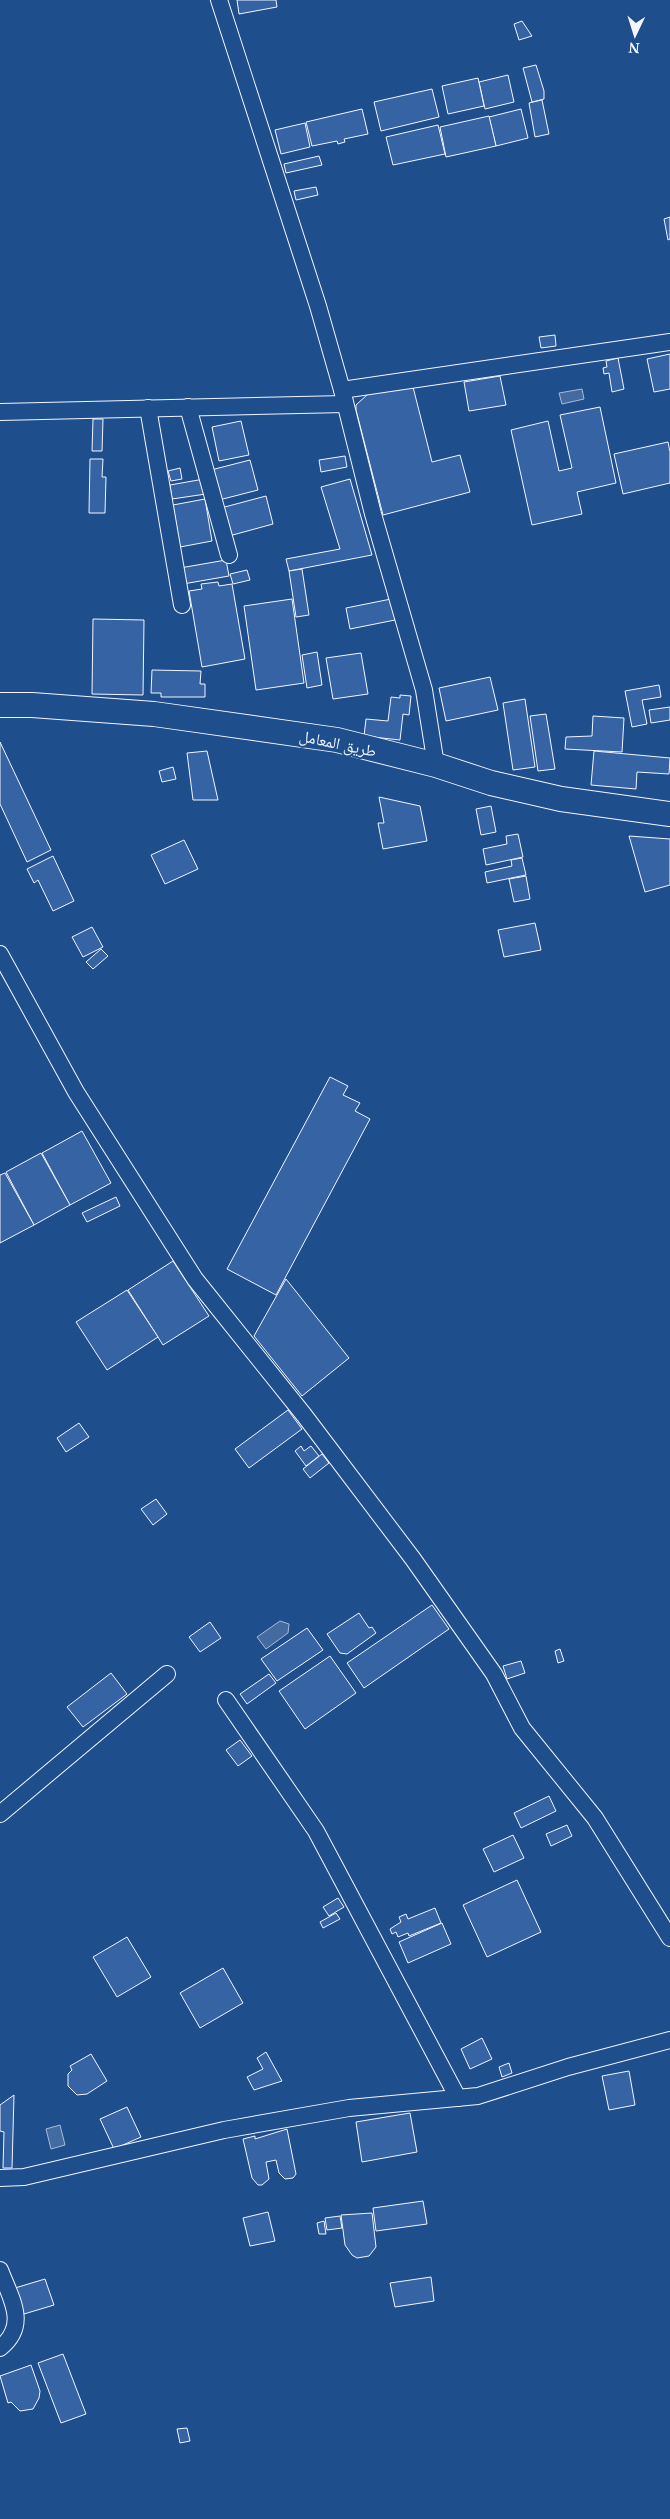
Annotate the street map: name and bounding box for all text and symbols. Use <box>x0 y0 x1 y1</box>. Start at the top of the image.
north arrow <box>610 10 660 60</box>
text: N <box>628 39 640 58</box>
street label: طريق المعامل <box>297 724 379 762</box>

